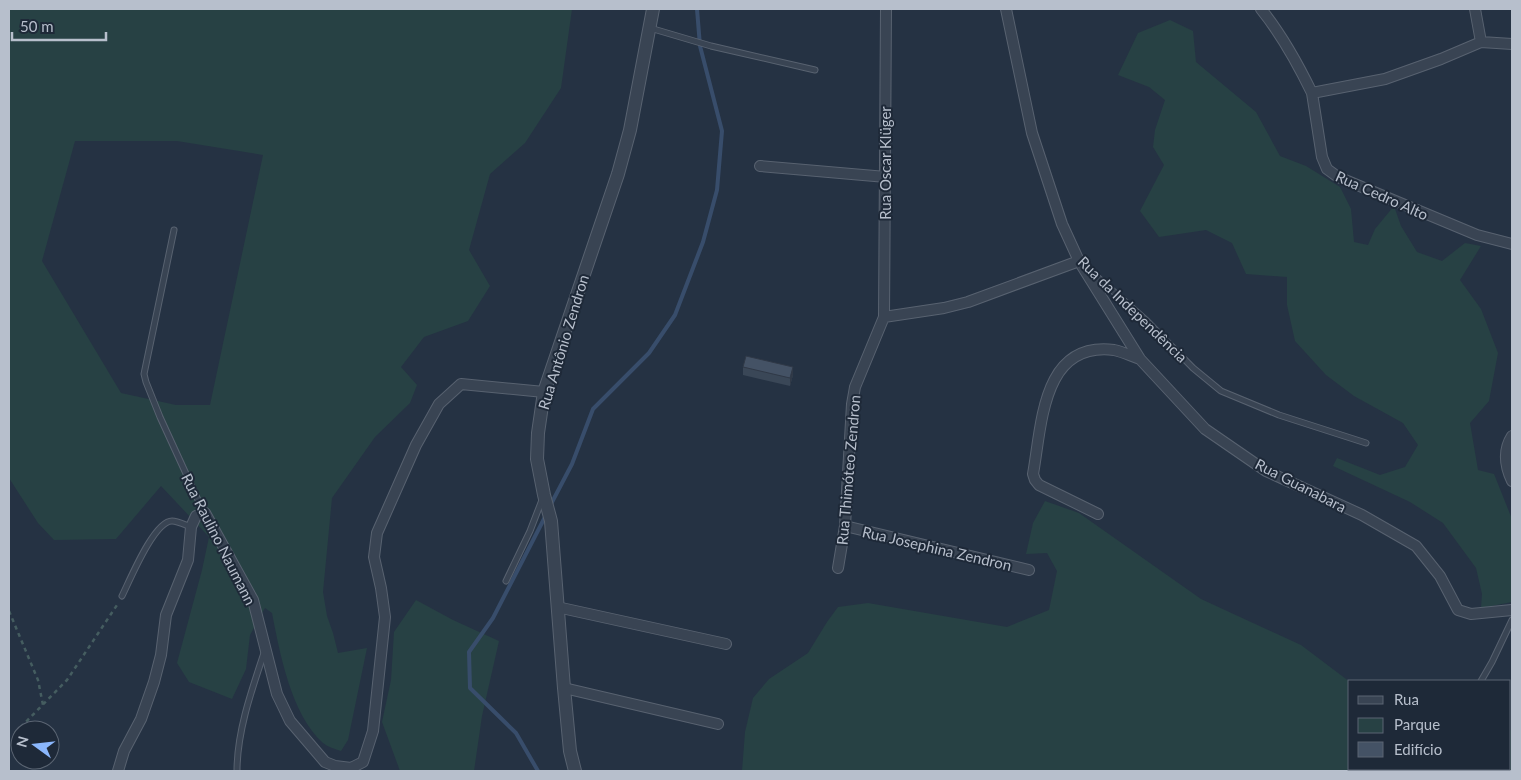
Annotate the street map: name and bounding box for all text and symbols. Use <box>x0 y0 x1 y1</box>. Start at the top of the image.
scale bar <box>12 10 106 42</box>
text: 50 m <box>20 17 54 35</box>
street label: Rua Oscar Klüger <box>876 106 894 220</box>
street label: Rua Cedro Alto <box>1333 167 1431 223</box>
street label: Rua da Independência <box>1075 252 1191 366</box>
street label: Rua Antônio Zendron <box>534 272 592 412</box>
street label: Rua Thimóteo Zendron <box>832 394 864 546</box>
street label: Rua Guanabara <box>1252 454 1350 516</box>
street label: Rua Raulino Naumann <box>178 470 260 608</box>
street label: Rua Josephina Zendron <box>861 522 1013 574</box>
legend <box>1348 680 1511 770</box>
text: Rua <box>1394 690 1419 708</box>
text: Parque <box>1394 715 1440 733</box>
north arrow <box>10 720 60 770</box>
text: N <box>12 734 32 749</box>
text: Edifício <box>1394 740 1442 758</box>

